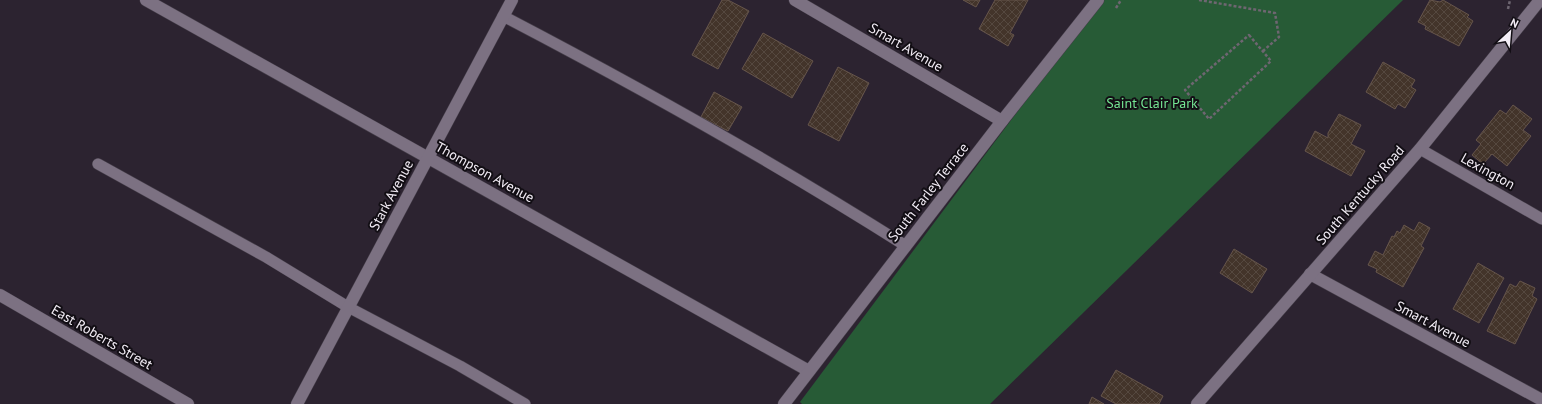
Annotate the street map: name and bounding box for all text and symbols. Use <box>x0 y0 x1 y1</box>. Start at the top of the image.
north arrow <box>1490 12 1530 52</box>
text: N <box>1508 15 1521 31</box>
street label: Smart Avenue <box>866 19 946 75</box>
park label: Saint Clair Park <box>1106 94 1198 112</box>
street label: Thompson Avenue <box>433 137 537 207</box>
street label: South Farley Terrace <box>884 139 972 245</box>
street label: South Kentucky Road <box>1312 142 1408 248</box>
street label: Lexington <box>1458 149 1518 193</box>
street label: Stark Avenue <box>365 157 417 233</box>
street label: Smart Avenue <box>1392 297 1474 351</box>
street label: East Roberts Street <box>48 301 156 373</box>

